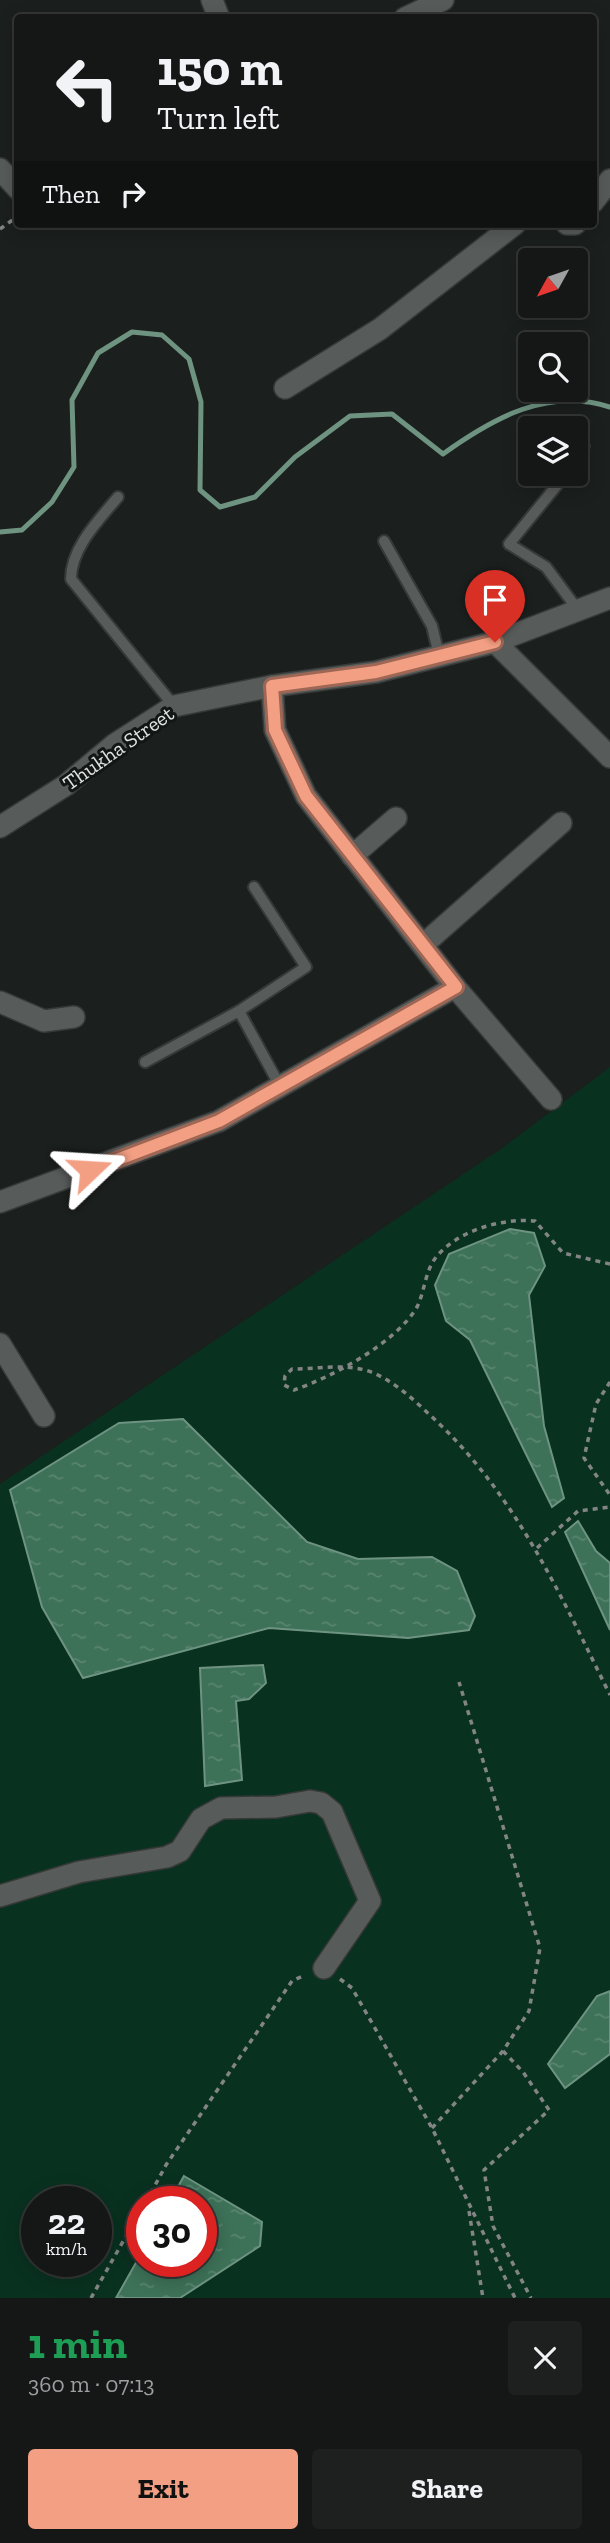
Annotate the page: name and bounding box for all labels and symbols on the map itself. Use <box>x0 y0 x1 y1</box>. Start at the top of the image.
north arrow <box>518 248 588 318</box>
pin <box>465 570 525 642</box>
street label: Thukha Street <box>58 701 178 795</box>
position arrow <box>53 1133 127 1207</box>
speed limit sign: 30 <box>126 2186 217 2277</box>

